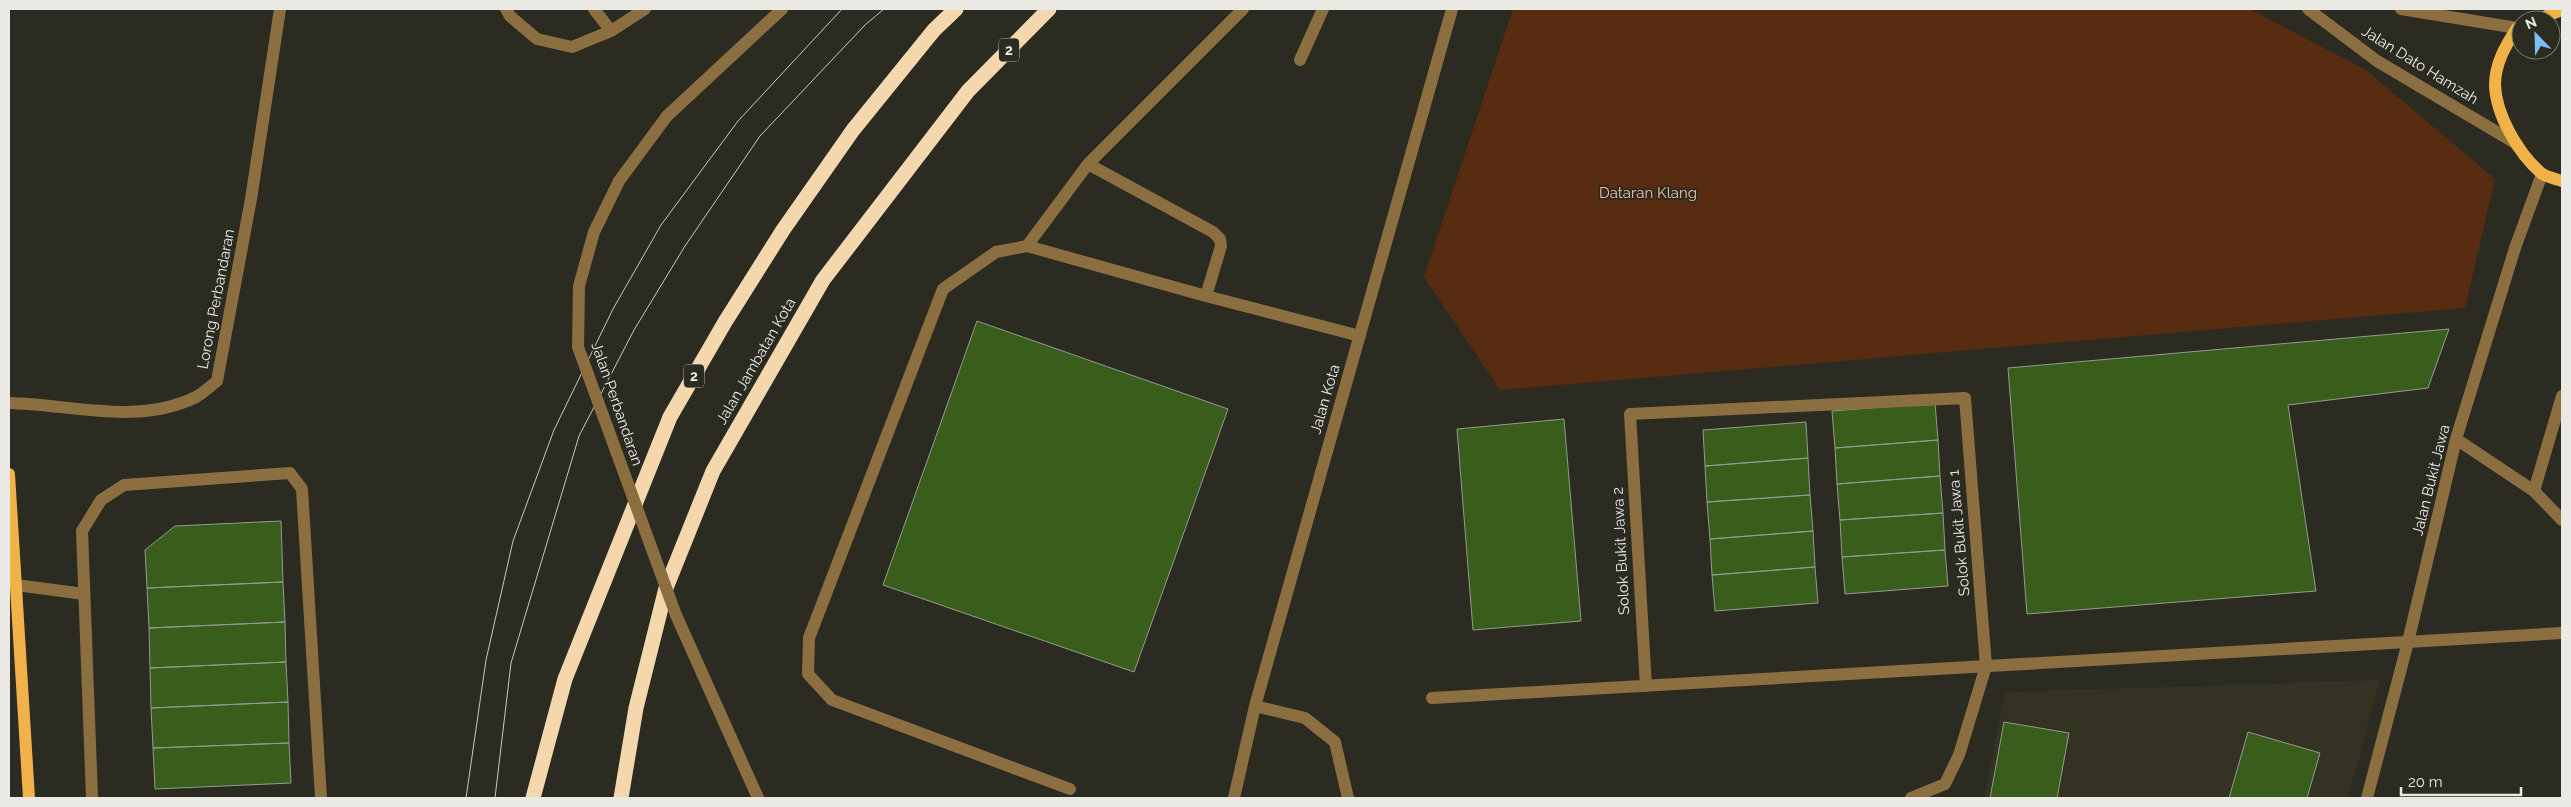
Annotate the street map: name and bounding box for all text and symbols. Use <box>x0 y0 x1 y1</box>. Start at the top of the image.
north arrow <box>2511 10 2561 60</box>
text: N <box>2523 14 2539 32</box>
street label: Jalan Dato Hamzah <box>2359 22 2481 108</box>
road number: 2 <box>999 38 1019 62</box>
park label: Dataran Klang <box>1599 184 1697 202</box>
street label: Lorong Perbandaran <box>194 227 238 371</box>
street label: Jalan Jambatan Kota <box>712 295 800 427</box>
street label: Jalan Perbandaran <box>587 340 647 468</box>
street label: Jalan Kota <box>1307 362 1343 436</box>
road number: 2 <box>684 364 704 388</box>
street label: Jalan Bukit Jawa <box>2408 423 2454 537</box>
street label: Solok Bukit Jawa 1 <box>1944 468 1973 597</box>
street label: Solok Bukit Jawa 2 <box>1609 486 1633 615</box>
scale bar <box>2401 764 2521 796</box>
text: 20 m <box>2408 773 2443 791</box>

